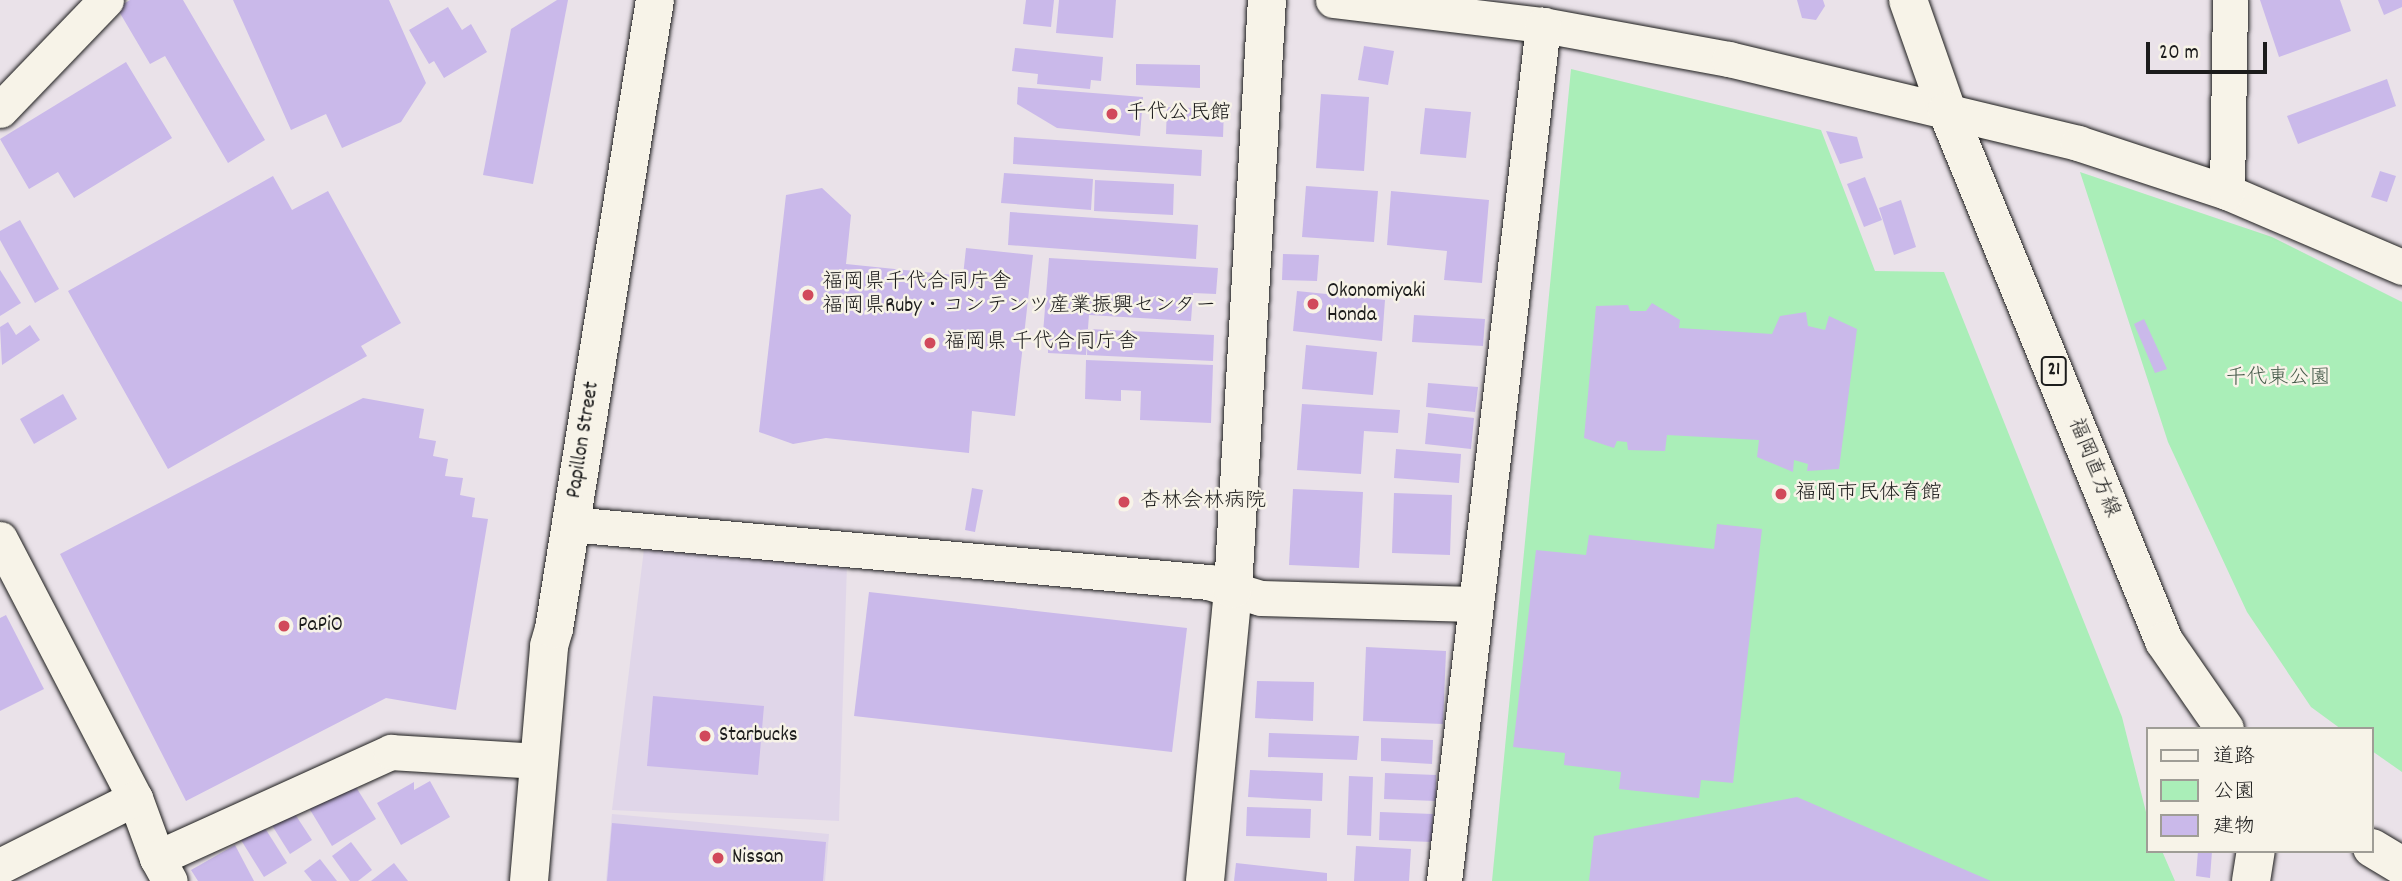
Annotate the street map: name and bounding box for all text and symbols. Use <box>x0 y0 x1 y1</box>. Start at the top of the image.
scale bar <box>2150 28 2271 72</box>
text: 20 m <box>2159 39 2199 69</box>
place label: 千代公民館 <box>1126 101 1231 127</box>
marker: 千代公民館 <box>1104 106 1120 122</box>
place label: 福岡県千代合同庁舎 福岡県Ruby・コンテンツ産業振興センター <box>822 270 1216 320</box>
place label: Okonomiyaki Honda <box>1327 279 1425 329</box>
marker: 福岡県千代合同庁舎 福岡県Ruby・コンテンツ産業振興センター <box>800 287 816 303</box>
marker: Okonomiyaki Honda <box>1305 296 1321 312</box>
place label: 福岡県 千代合同庁舎 <box>944 330 1138 356</box>
marker: 福岡県 千代合同庁舎 <box>922 335 938 351</box>
road number: 21 <box>2040 356 2068 386</box>
park label: 千代東公園 <box>2226 366 2330 392</box>
street label: Papillon Street <box>562 380 606 500</box>
street label: 福岡直方線 <box>2062 415 2124 521</box>
place label: 福岡市民体育館 <box>1795 481 1942 507</box>
marker: 福岡市民体育館 <box>1773 486 1789 502</box>
place label: 杏林会林病院 <box>1140 489 1266 515</box>
marker: 杏林会林病院 <box>1114 492 1134 512</box>
place label: PaPiO <box>298 613 343 639</box>
marker: PaPiO <box>276 618 292 634</box>
place label: Starbucks <box>719 723 798 749</box>
legend <box>2146 727 2374 853</box>
marker: Starbucks <box>697 728 713 744</box>
text: 道路 <box>2213 743 2255 773</box>
text: 公園 <box>2213 778 2255 808</box>
text: 建物 <box>2213 813 2255 843</box>
place label: Nissan <box>732 845 783 871</box>
marker: Nissan <box>710 850 726 866</box>

